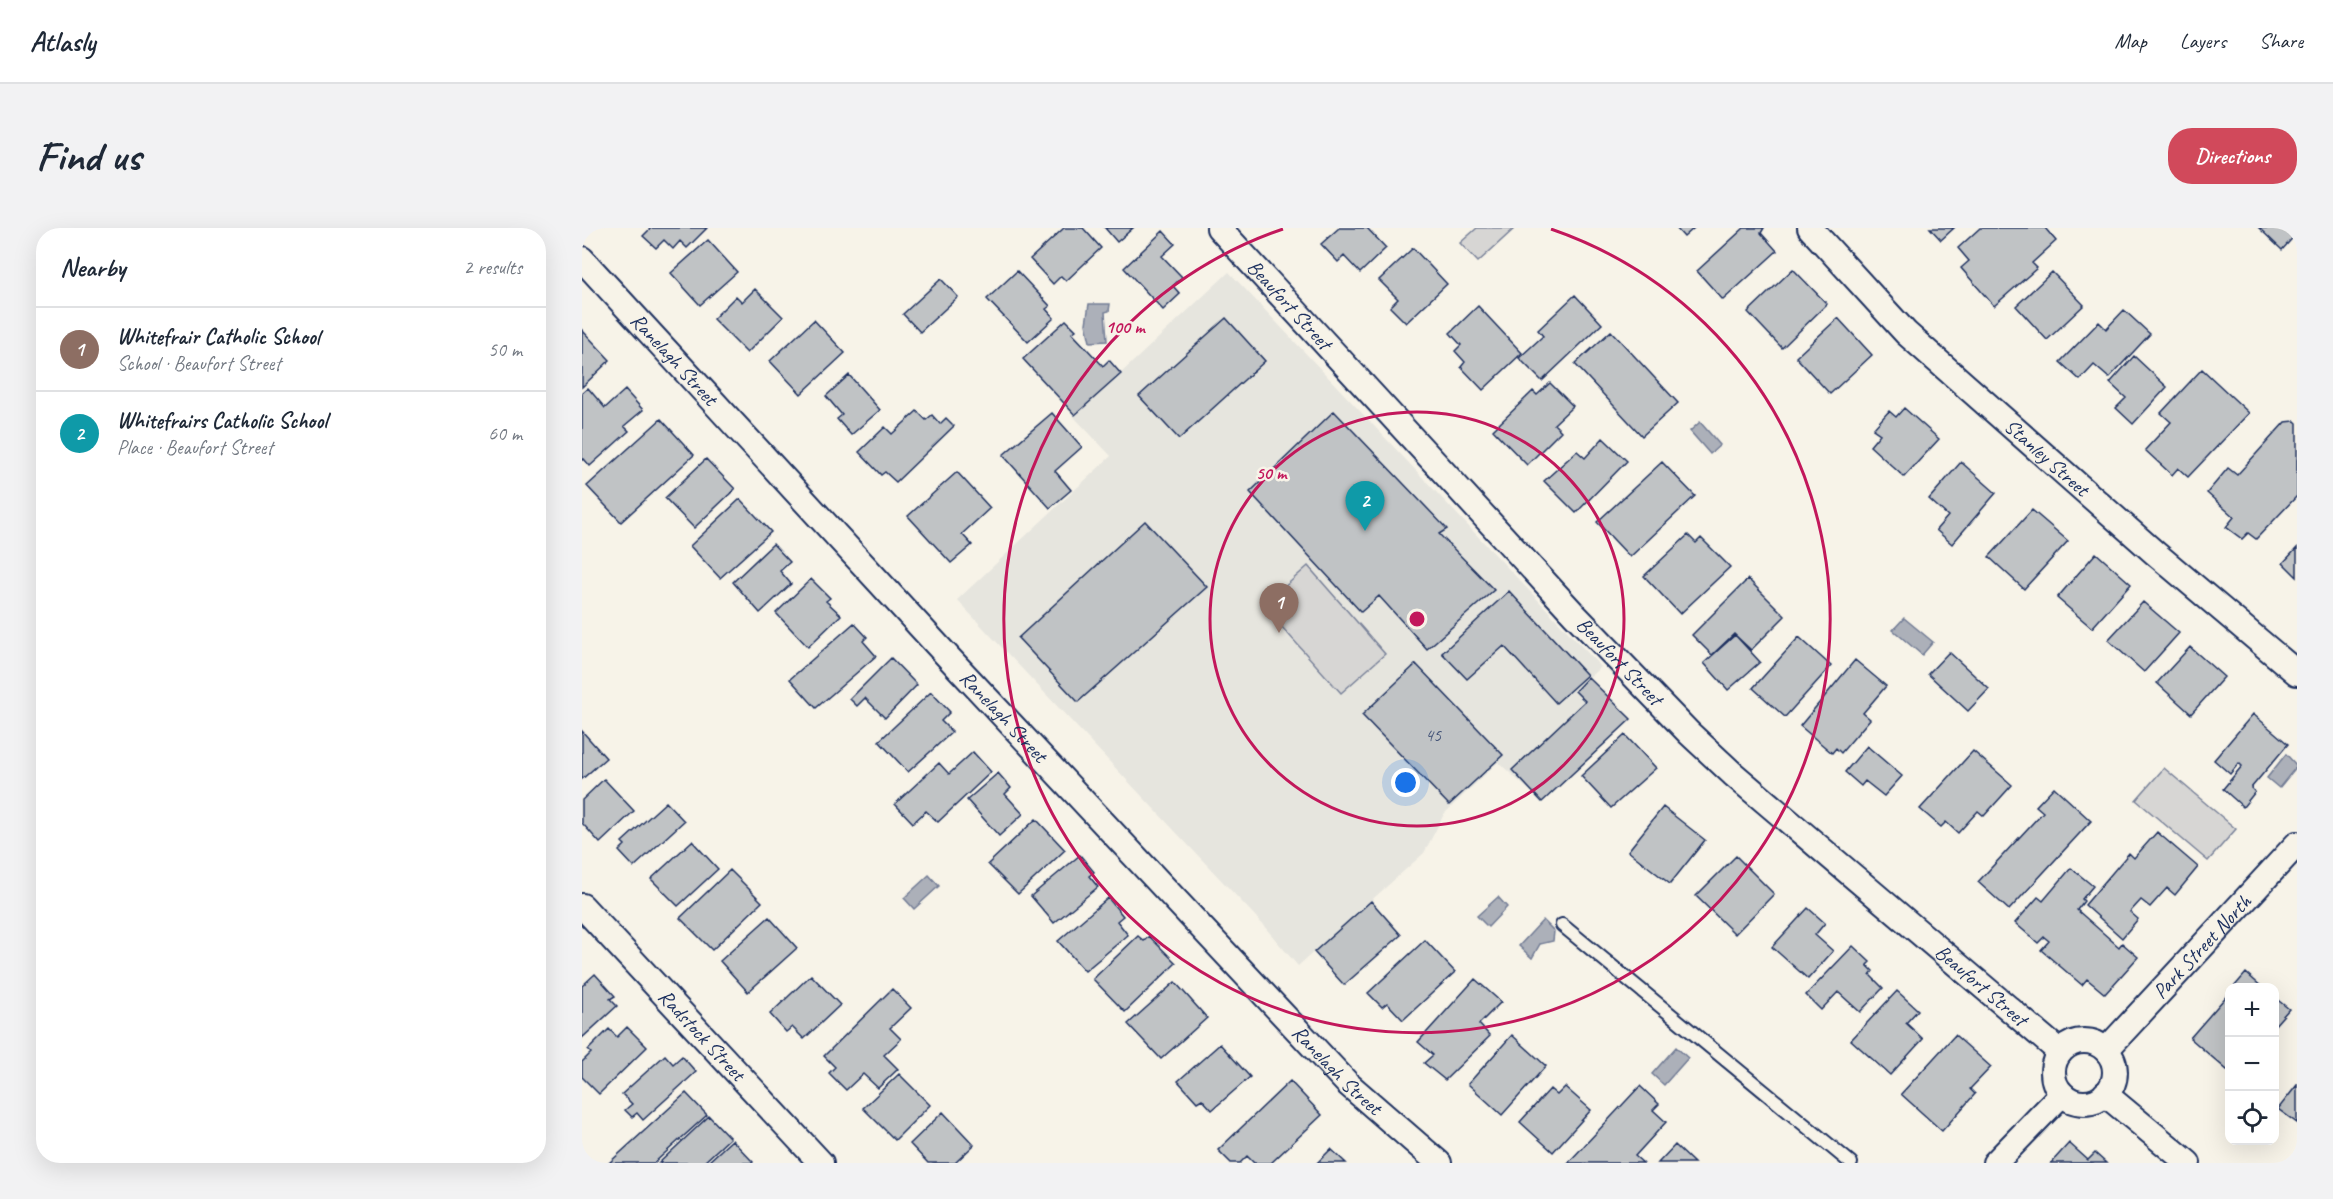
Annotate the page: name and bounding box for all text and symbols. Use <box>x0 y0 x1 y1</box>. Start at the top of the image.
text: Atlasly <box>30 24 95 59</box>
text: Map <box>2114 28 2147 54</box>
text: Layers <box>2180 28 2226 54</box>
text: Share <box>2259 28 2303 54</box>
button: Directions <box>2168 128 2297 184</box>
text: Find us <box>36 130 141 183</box>
text: Nearby <box>60 251 125 284</box>
street label: Beaufort Street <box>1242 254 1339 357</box>
text: 2 results <box>463 255 522 280</box>
street label: Ranelagh Street <box>625 307 724 412</box>
text: 100 m <box>1106 316 1146 338</box>
text: Whitefrair Catholic School <box>117 323 320 351</box>
text: 1 <box>75 337 84 362</box>
text: 50 m <box>488 337 522 362</box>
text: School · Beaufort Street <box>117 351 281 376</box>
text: Whitefrairs Catholic School <box>117 407 327 435</box>
street label: Stanley Street <box>1999 413 2096 503</box>
text: 2 <box>75 421 84 446</box>
text: 60 m <box>488 421 522 446</box>
text: Place · Beaufort Street <box>117 435 273 460</box>
text: 50 m <box>1256 462 1288 484</box>
pin: 2 <box>1346 482 1384 531</box>
pin: 1 <box>1260 584 1298 633</box>
centre of rings <box>1407 609 1427 629</box>
street label: Beaufort Street <box>1571 612 1670 713</box>
street label: Ranelagh Street <box>954 665 1054 769</box>
house number: 45 <box>1425 724 1442 746</box>
your location <box>1391 768 1420 797</box>
street label: Park Street North <box>2147 888 2258 1004</box>
street label: Beaufort Street <box>1930 939 2035 1034</box>
map controls <box>2225 983 2279 1145</box>
button: + <box>2225 983 2279 1037</box>
street label: Radstock Street <box>653 984 752 1088</box>
street label: Ranelagh Street <box>1287 1020 1389 1122</box>
button: − <box>2225 1037 2279 1091</box>
button: locate <box>2225 1091 2279 1145</box>

